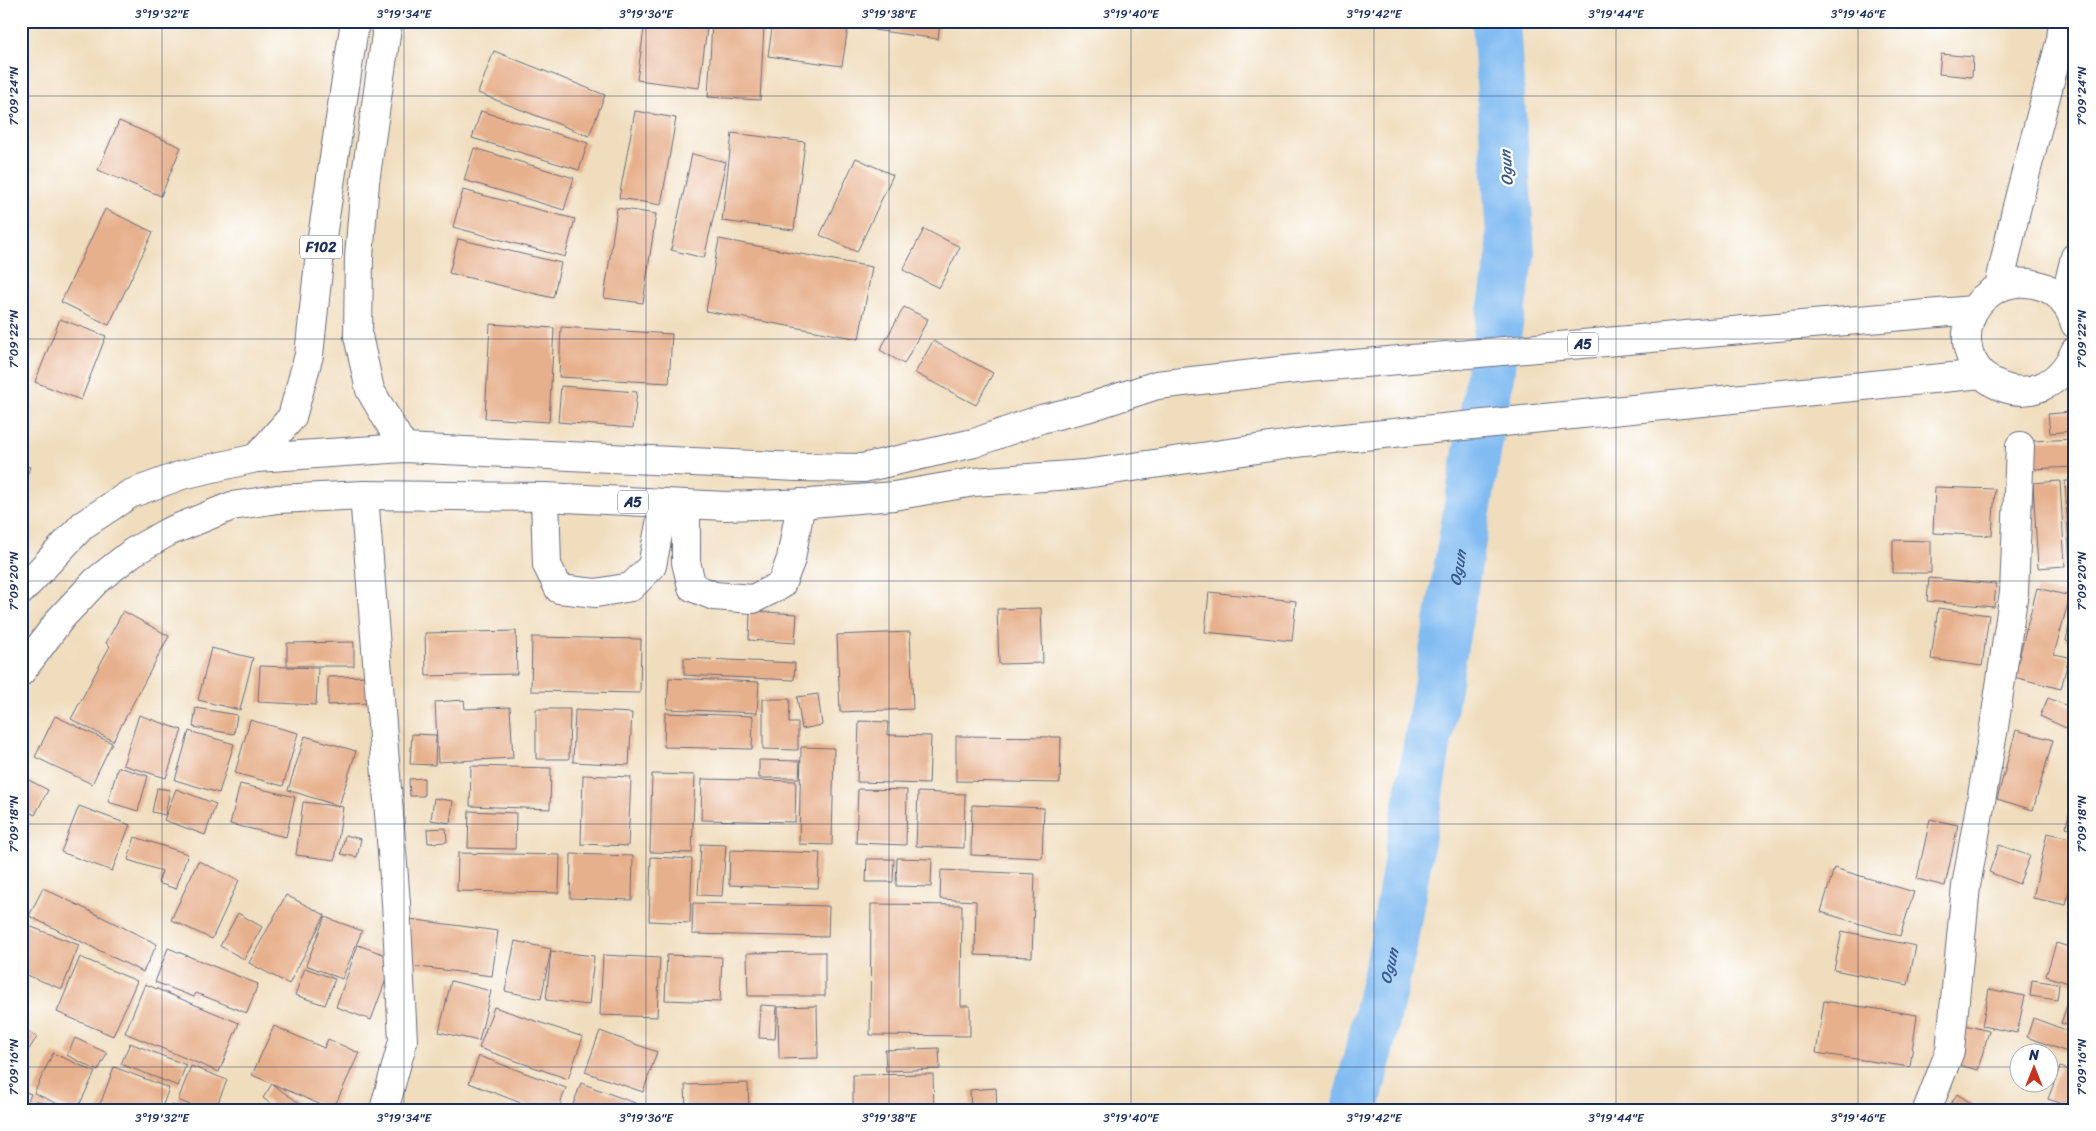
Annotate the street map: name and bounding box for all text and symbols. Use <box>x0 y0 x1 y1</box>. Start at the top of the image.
text: 3°19'32"E <box>135 3 190 25</box>
text: 3°19'34"E <box>377 3 433 25</box>
text: 3°19'36"E <box>619 3 674 25</box>
text: 3°19'38"E <box>862 3 917 25</box>
text: 3°19'40"E <box>1103 3 1160 25</box>
text: 3°19'42"E <box>1347 3 1403 25</box>
text: 3°19'44"E <box>1588 3 1645 25</box>
text: 3°19'46"E <box>1831 3 1887 25</box>
text: 7°09'24"N <box>3 66 25 126</box>
text: 7°09'24"N <box>2071 66 2093 126</box>
water label: Ogun <box>1490 147 1522 187</box>
road number: F102 <box>300 236 342 258</box>
text: 7°09'22"N <box>3 309 25 368</box>
text: 7°09'22"N <box>2071 309 2093 368</box>
road number: A5 <box>1568 332 1598 356</box>
road number: A5 <box>618 491 648 514</box>
water label: Ogun <box>1440 545 1475 588</box>
text: 7°09'20"N <box>3 551 25 611</box>
text: 7°09'20"N <box>2071 551 2093 611</box>
text: 7°09'18"N <box>3 795 25 853</box>
text: 7°09'18"N <box>2071 795 2093 853</box>
water label: Ogun <box>1371 943 1407 987</box>
text: 7°09'16"N <box>3 1038 25 1095</box>
text: 7°09'16"N <box>2071 1038 2093 1095</box>
text: N <box>2028 1043 2039 1068</box>
north arrow <box>2008 1044 2058 1094</box>
text: 3°19'32"E <box>135 1107 190 1129</box>
text: 3°19'34"E <box>377 1107 433 1129</box>
text: 3°19'36"E <box>619 1107 674 1129</box>
text: 3°19'38"E <box>862 1107 917 1129</box>
text: 3°19'40"E <box>1103 1107 1160 1129</box>
text: 3°19'42"E <box>1347 1107 1403 1129</box>
text: 3°19'44"E <box>1588 1107 1645 1129</box>
text: 3°19'46"E <box>1831 1107 1887 1129</box>

